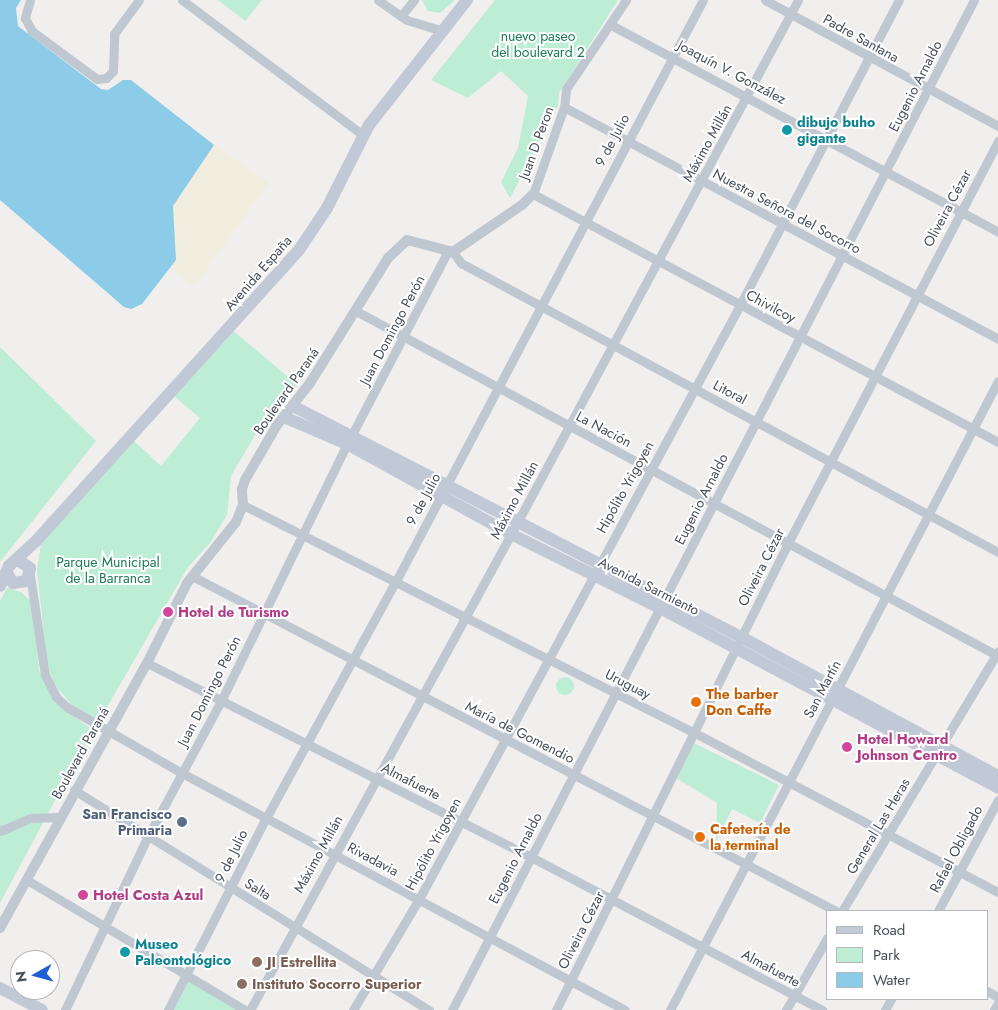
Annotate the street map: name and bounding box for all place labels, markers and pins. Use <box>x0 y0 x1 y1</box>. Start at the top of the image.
place label: dibujo buho gigante <box>797 114 875 146</box>
marker: dibujo buho gigante <box>781 124 793 136</box>
place label: Hotel de Turismo <box>178 604 289 620</box>
marker: Hotel de Turismo <box>162 606 174 618</box>
place label: The barber Don Caffe <box>706 686 778 719</box>
marker: The barber Don Caffe <box>690 696 702 708</box>
place label: Hotel Howard Johnson Centro <box>857 731 957 764</box>
marker: Hotel Howard Johnson Centro <box>841 741 853 753</box>
place label: San Francisco Primaria <box>82 806 172 839</box>
marker: San Francisco Primaria <box>176 816 188 828</box>
place label: Cafetería de la terminal <box>710 821 791 854</box>
marker: Cafetería de la terminal <box>694 831 706 843</box>
place label: Hotel Costa Azul <box>93 887 203 903</box>
marker: Hotel Costa Azul <box>77 889 89 901</box>
place label: Museo Paleontológico <box>135 936 231 969</box>
marker: Museo Paleontológico <box>119 946 131 958</box>
place label: JI Estrellita <box>267 954 337 970</box>
marker: JI Estrellita <box>251 956 263 968</box>
place label: Instituto Socorro Superior <box>252 976 422 992</box>
marker: Instituto Socorro Superior <box>236 978 248 990</box>

